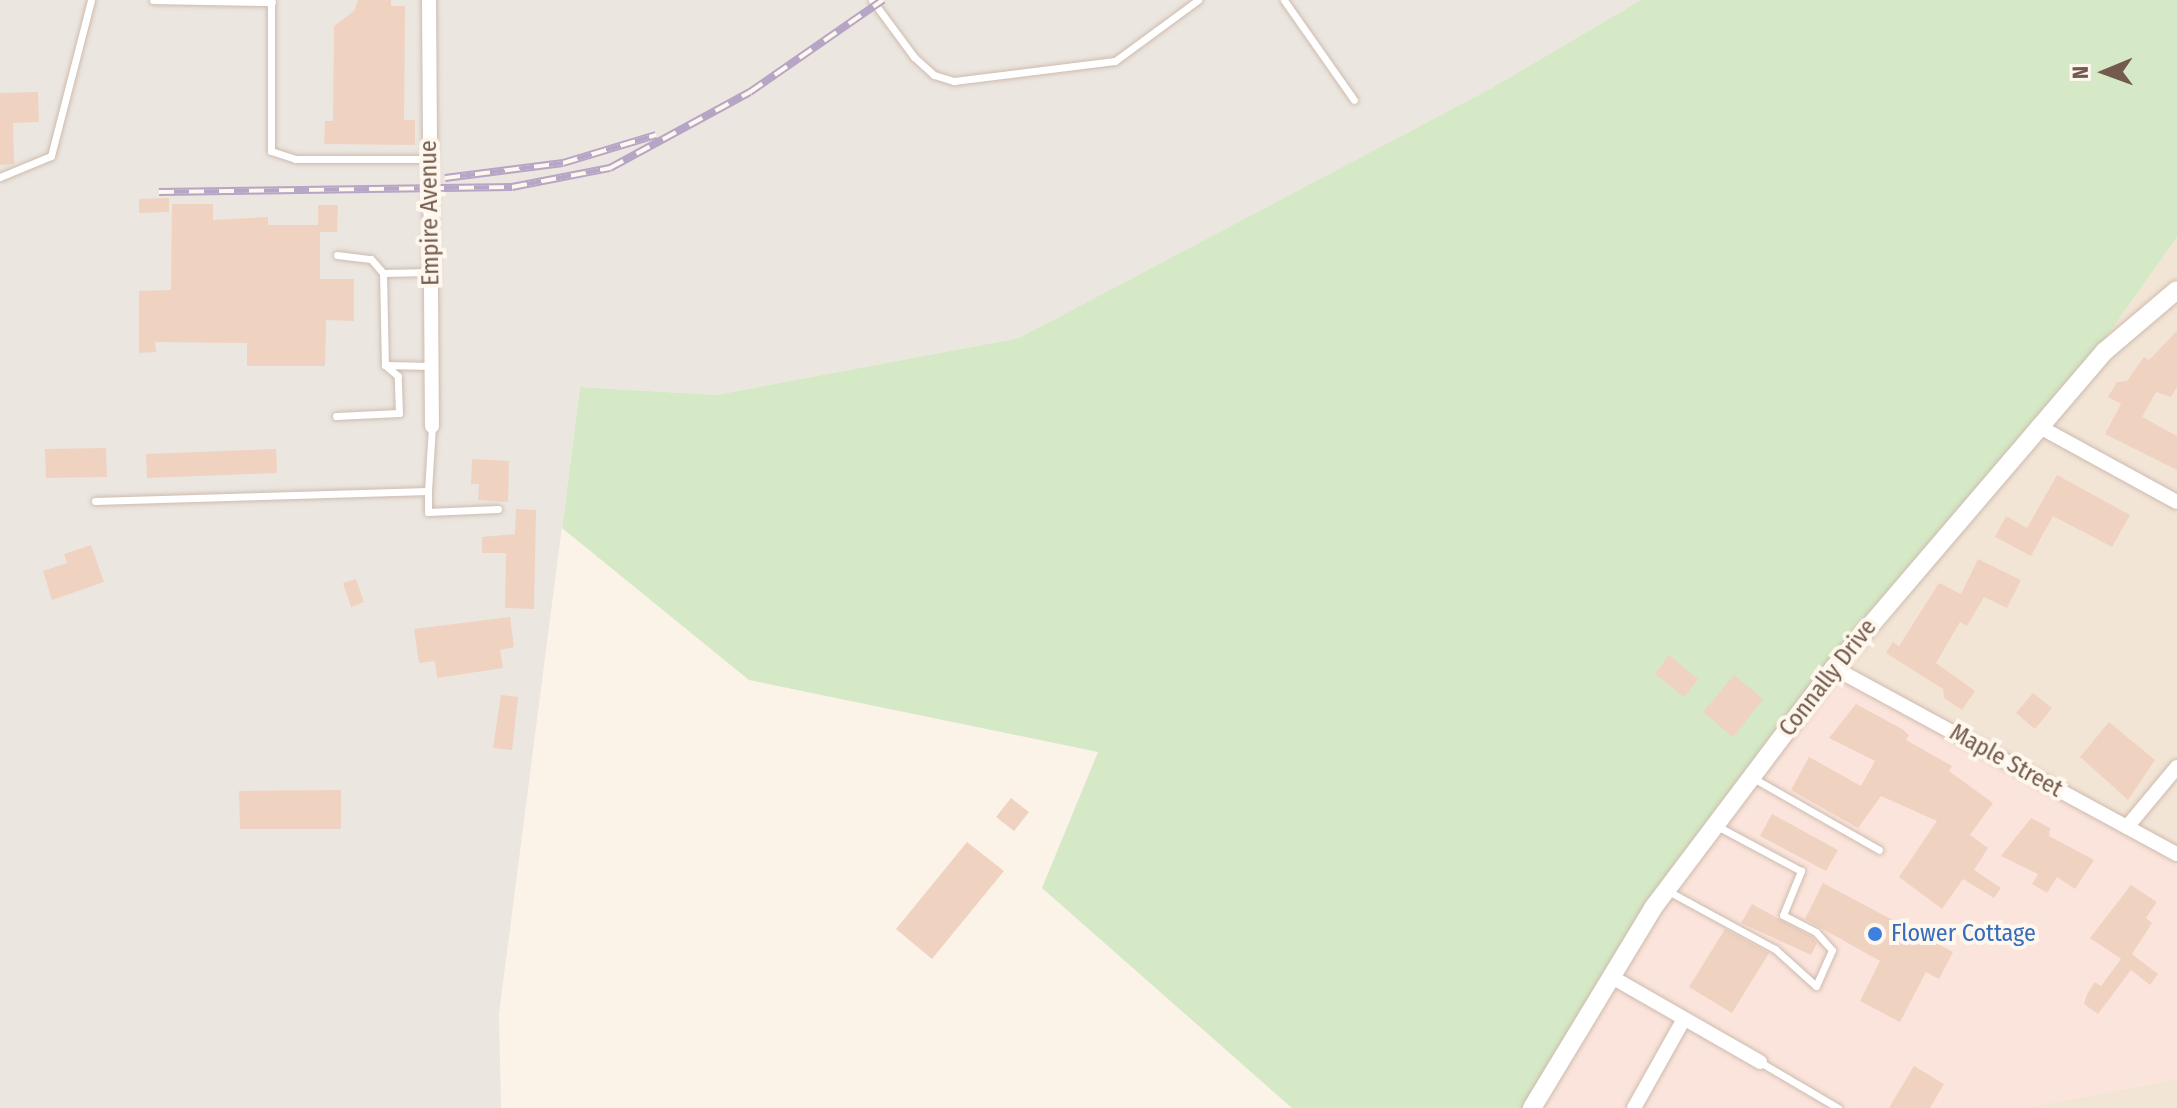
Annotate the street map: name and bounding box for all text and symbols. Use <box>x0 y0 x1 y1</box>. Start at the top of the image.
north arrow <box>2065 32 2145 112</box>
text: N <box>2067 66 2094 79</box>
street label: Empire Avenue <box>414 140 446 286</box>
street label: Connally Drive <box>1773 614 1883 742</box>
street label: Maple Street <box>1945 718 2067 804</box>
place label: Flower Cottage <box>1891 920 2036 948</box>
marker: Flower Cottage <box>1866 925 1884 943</box>

